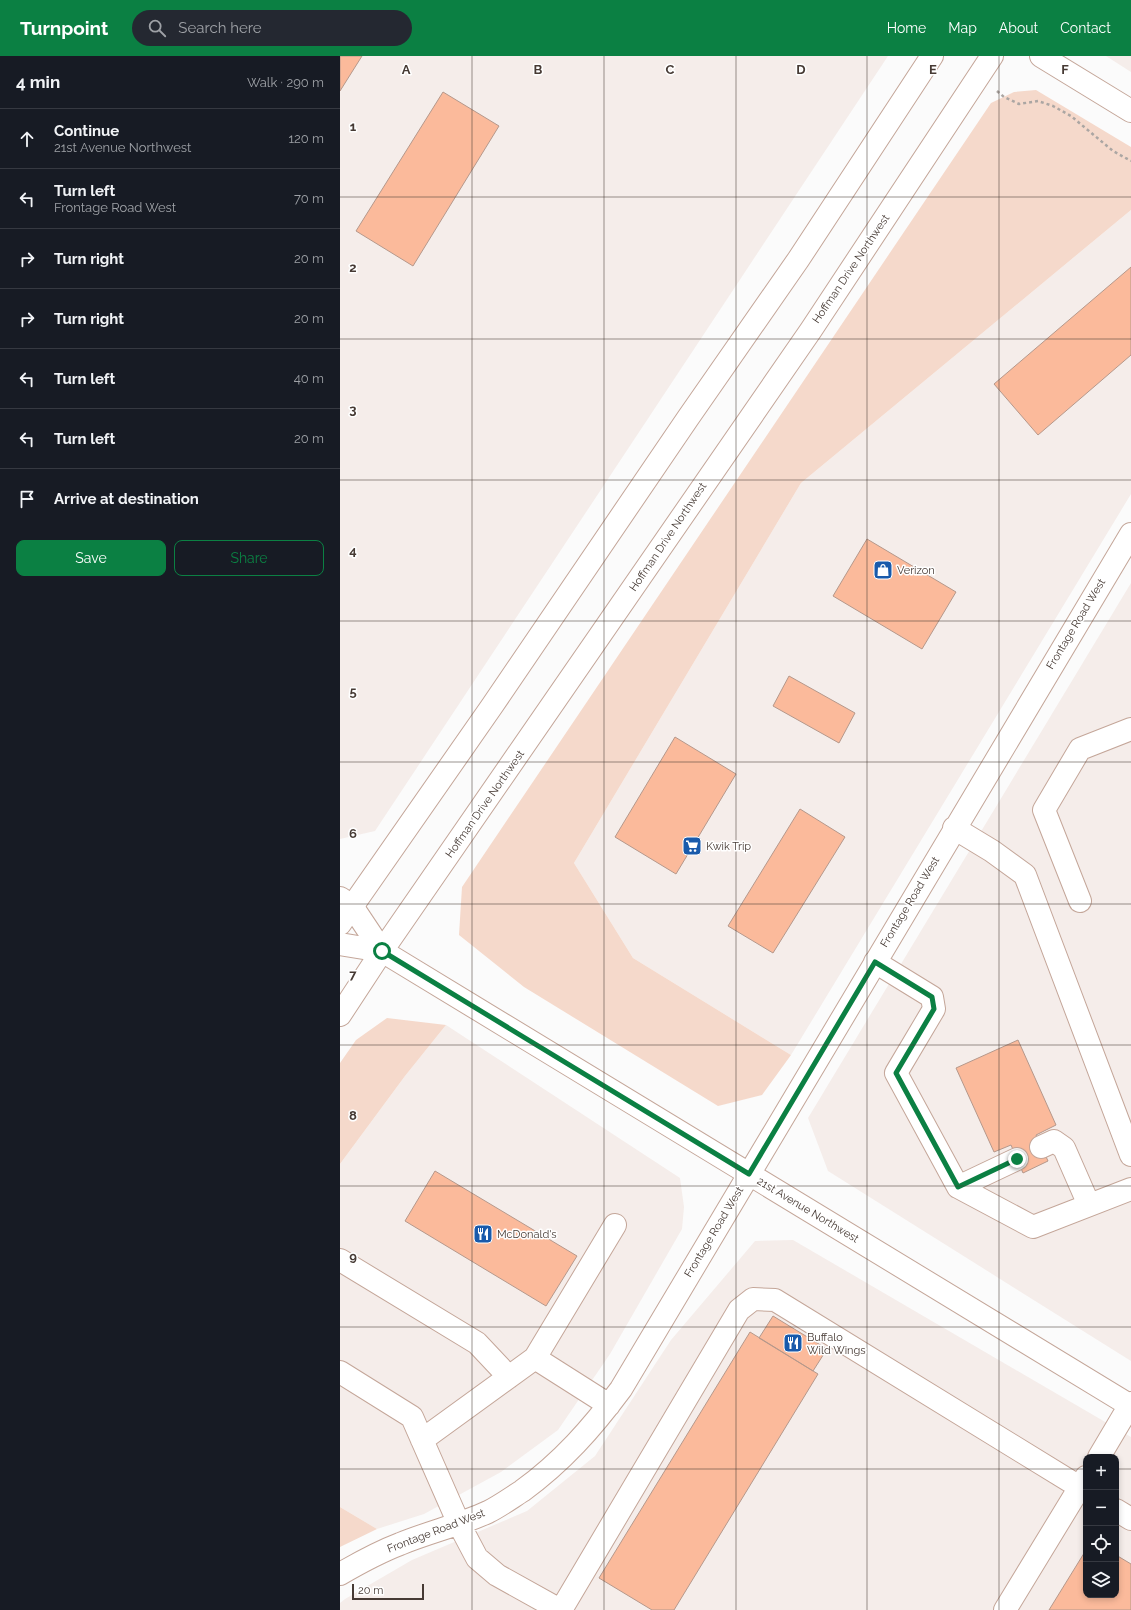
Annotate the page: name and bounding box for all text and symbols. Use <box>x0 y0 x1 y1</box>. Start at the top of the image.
search box <box>132 10 412 46</box>
text: Turnpoint <box>20 17 108 39</box>
icon: search <box>146 17 168 39</box>
text: Search here <box>178 19 262 37</box>
text: Home <box>887 20 926 36</box>
text: Map <box>948 20 977 36</box>
text: About <box>999 20 1038 36</box>
text: Contact <box>1060 20 1111 36</box>
text: A <box>402 62 411 77</box>
text: B <box>534 62 543 77</box>
text: C <box>666 62 675 77</box>
text: D <box>796 62 806 77</box>
text: E <box>929 62 937 77</box>
text: F <box>1061 62 1069 77</box>
text: 4 min <box>16 72 60 92</box>
text: Walk · 290 m <box>247 75 324 90</box>
text: 1 <box>350 119 357 134</box>
text: Continue <box>54 122 119 140</box>
icon: ahead <box>16 128 38 150</box>
text: 120 m <box>288 131 324 146</box>
text: 21st Avenue Northwest <box>54 140 191 155</box>
text: Turn left <box>54 182 115 200</box>
icon: left <box>16 188 38 210</box>
text: 70 m <box>294 191 324 206</box>
text: Frontage Road West <box>54 200 176 215</box>
street label: Hoffman Drive Northwest <box>810 212 892 326</box>
icon: right <box>16 248 38 270</box>
text: Turn right <box>54 250 124 268</box>
text: 20 m <box>294 251 324 266</box>
text: 2 <box>349 260 357 275</box>
icon: right <box>16 308 38 330</box>
text: Turn right <box>54 310 124 328</box>
text: 20 m <box>294 311 324 326</box>
icon: left <box>16 368 38 390</box>
text: Turn left <box>54 370 115 388</box>
text: 40 m <box>294 371 324 386</box>
text: 3 <box>349 402 357 417</box>
icon: left <box>16 428 38 450</box>
text: Turn left <box>54 430 115 448</box>
text: 20 m <box>294 431 324 446</box>
street label: Hoffman Drive Northwest <box>627 480 709 594</box>
icon: arrive <box>16 488 38 510</box>
text: Arrive at destination <box>54 490 199 508</box>
button: Save <box>16 540 166 576</box>
button: Share <box>174 540 324 576</box>
text: 4 <box>349 543 357 558</box>
shop icon: Verizon <box>872 559 894 581</box>
place label: Verizon <box>897 564 935 577</box>
street label: Frontage Road West <box>1044 576 1108 672</box>
text: 5 <box>349 684 357 699</box>
street label: Hoffman Drive Northwest <box>443 747 527 860</box>
text: 6 <box>349 826 357 841</box>
supermarket icon: Kwik Trip <box>681 835 703 857</box>
place label: Kwik Trip <box>706 840 751 853</box>
street label: Frontage Road West <box>878 854 942 950</box>
route start <box>373 942 391 960</box>
text: 7 <box>349 967 357 982</box>
text: 8 <box>349 1108 357 1123</box>
route end <box>1008 1150 1026 1168</box>
street label: 21st Avenue Northwest <box>755 1174 861 1246</box>
street label: Frontage Road West <box>682 1184 746 1280</box>
restaurant icon: McDonald's <box>472 1223 494 1245</box>
place label: McDonald's <box>497 1228 557 1241</box>
text: 9 <box>349 1249 357 1264</box>
place label: Buffalo Wild Wings <box>807 1331 866 1357</box>
restaurant icon: Buffalo Wild Wings <box>782 1332 804 1354</box>
map controls <box>1083 1454 1119 1598</box>
button: + <box>1083 1454 1119 1490</box>
button: − <box>1083 1490 1119 1526</box>
street label: Frontage Road West <box>385 1506 487 1556</box>
button: locate <box>1083 1526 1119 1562</box>
button: layers <box>1083 1562 1119 1598</box>
scale bar <box>352 1582 424 1601</box>
text: 20 m <box>358 1584 383 1597</box>

